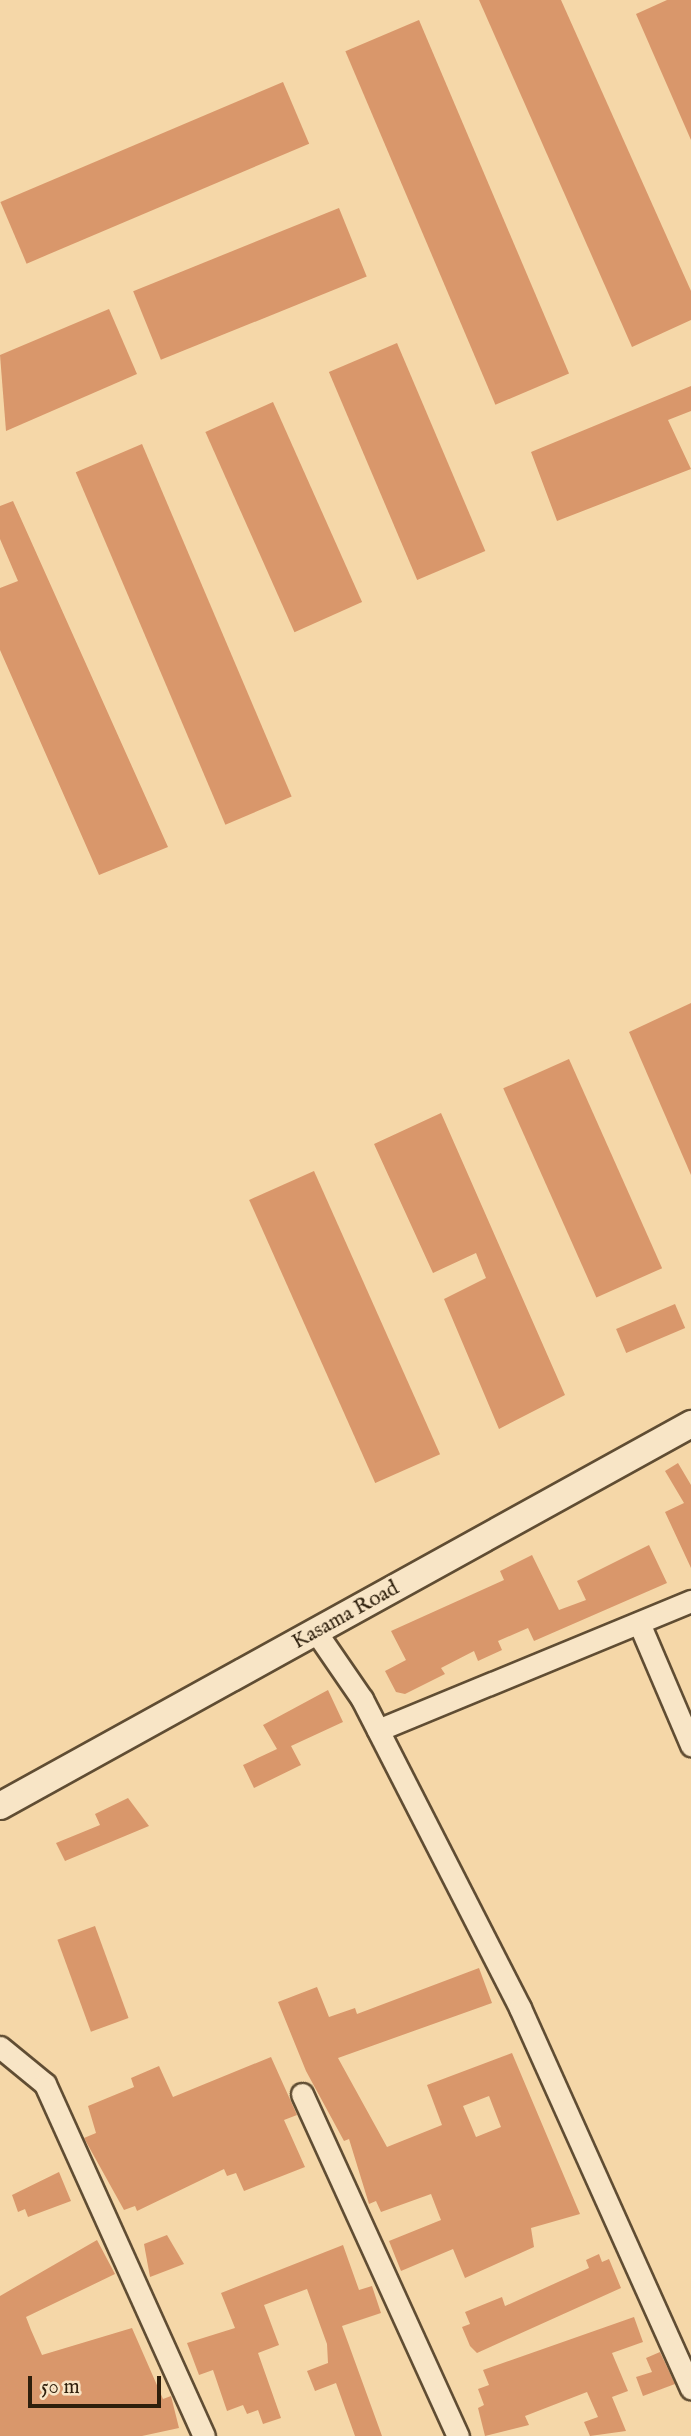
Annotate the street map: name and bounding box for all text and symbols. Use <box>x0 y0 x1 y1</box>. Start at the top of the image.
street label: Kasama Road <box>288 1576 404 1656</box>
scale bar <box>32 2362 164 2406</box>
text: 50 m <box>41 2374 80 2401</box>

